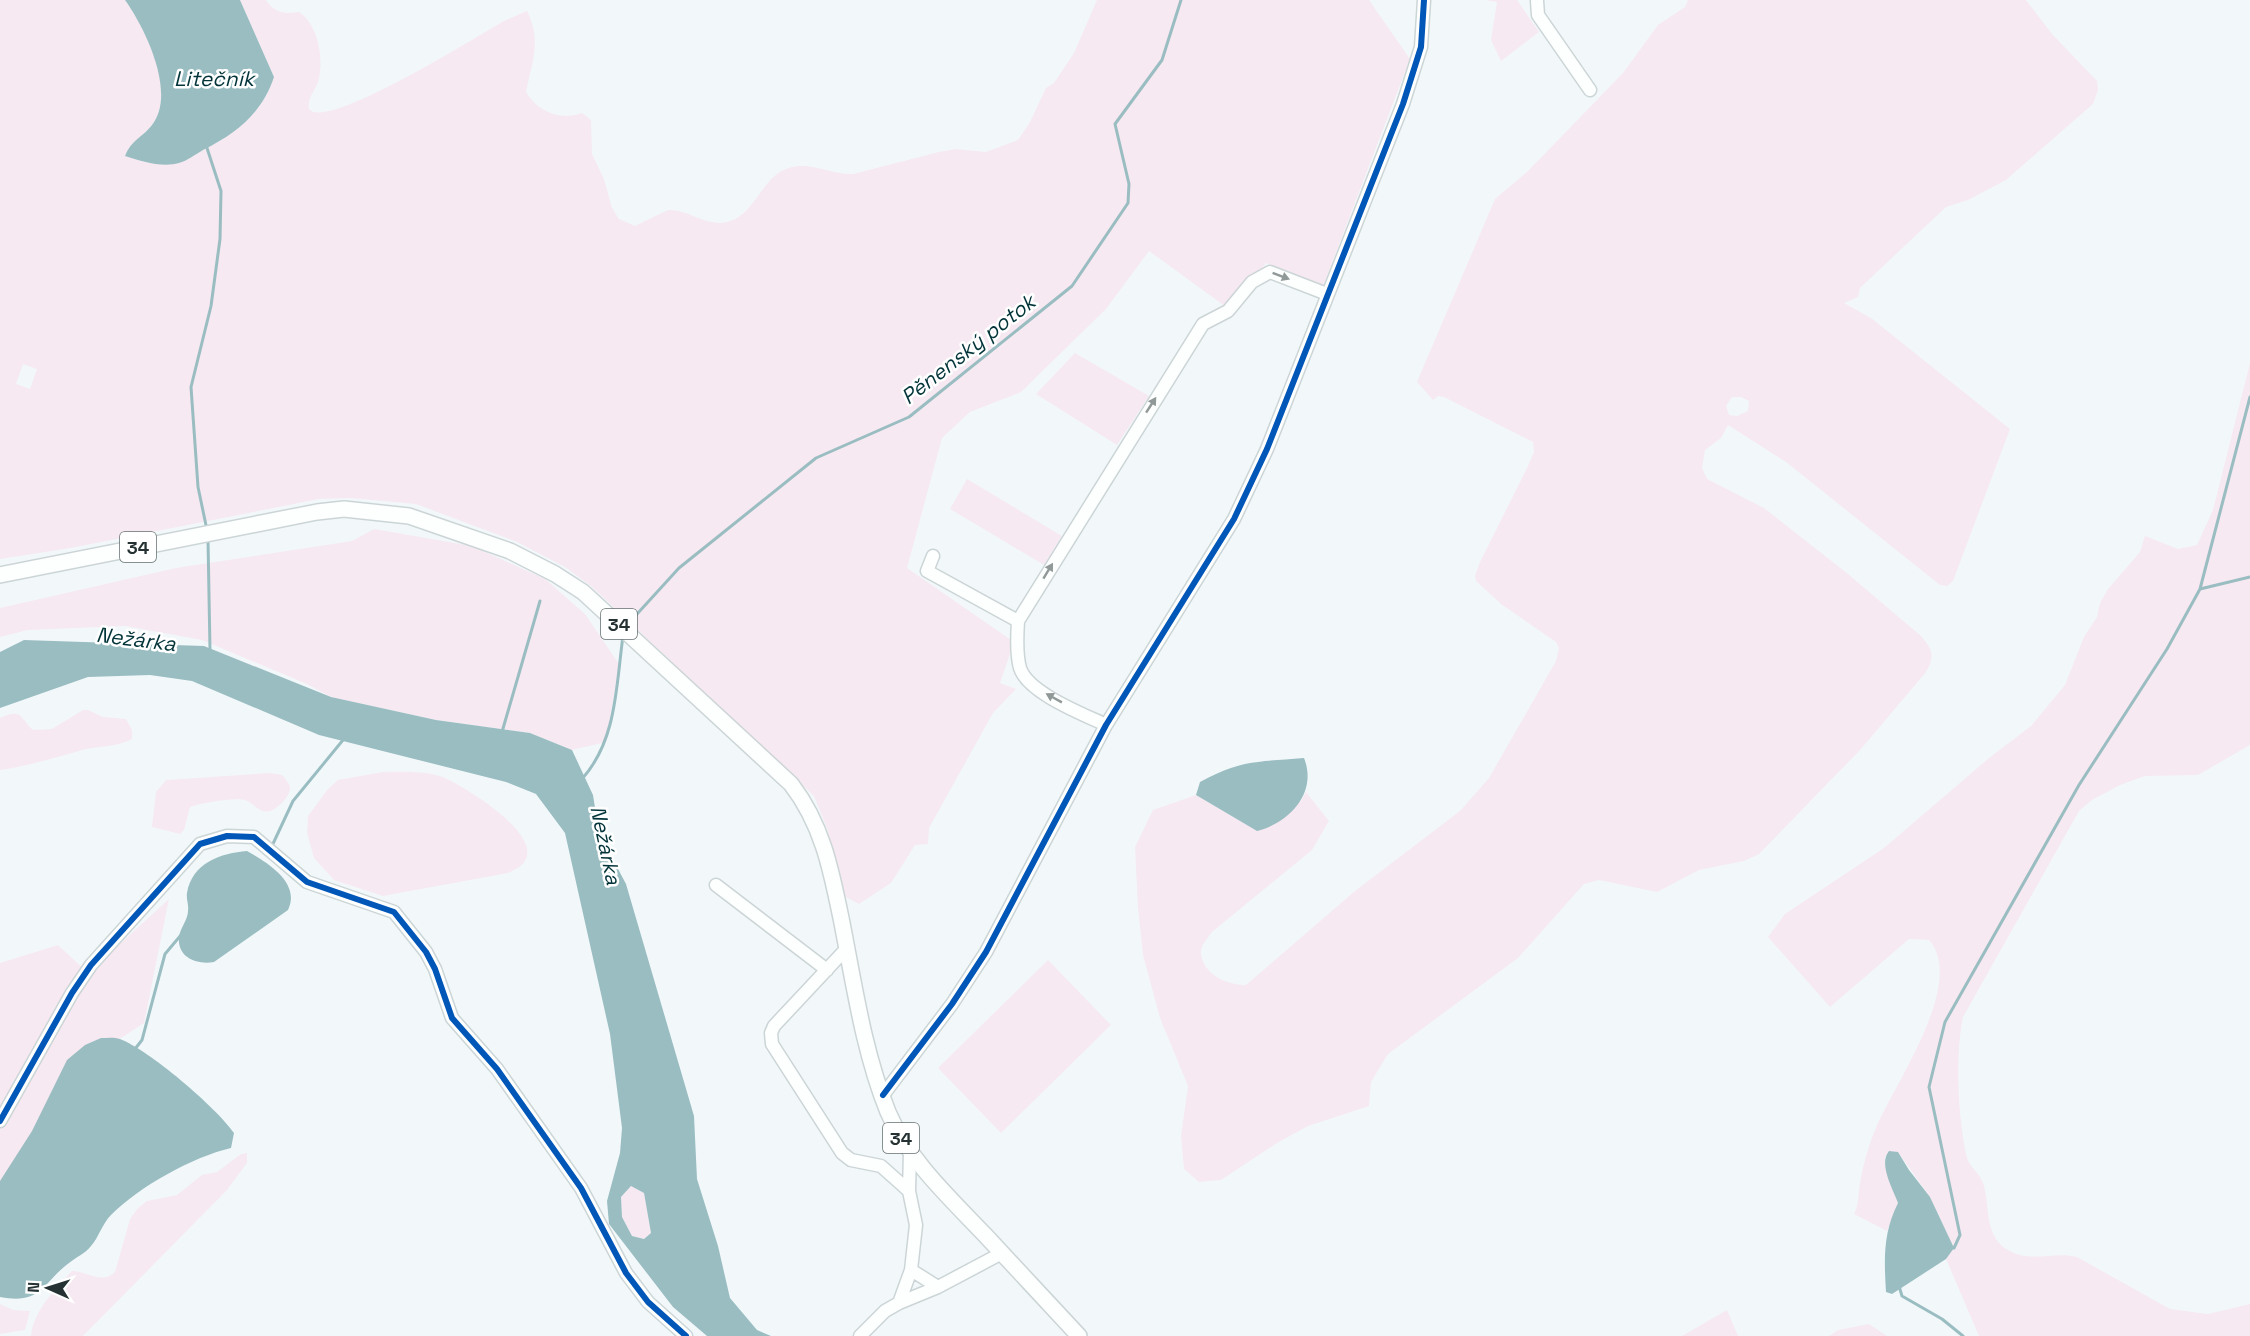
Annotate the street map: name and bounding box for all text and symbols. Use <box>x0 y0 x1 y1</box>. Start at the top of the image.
water label: Litečník <box>174 65 257 92</box>
one-way arrow <box>1272 272 1290 282</box>
water label: Pěnenský potok <box>895 286 1043 410</box>
one-way arrow <box>1145 397 1156 413</box>
road number: 34 <box>120 532 156 562</box>
one-way arrow <box>1043 563 1054 579</box>
road number: 34 <box>601 609 637 639</box>
water label: Nežárka <box>95 621 178 657</box>
one-way arrow <box>1045 693 1062 703</box>
water label: Nežárka <box>584 803 628 888</box>
road number: 34 <box>883 1123 919 1153</box>
north arrow <box>18 1258 78 1318</box>
text: N <box>23 1281 44 1293</box>

